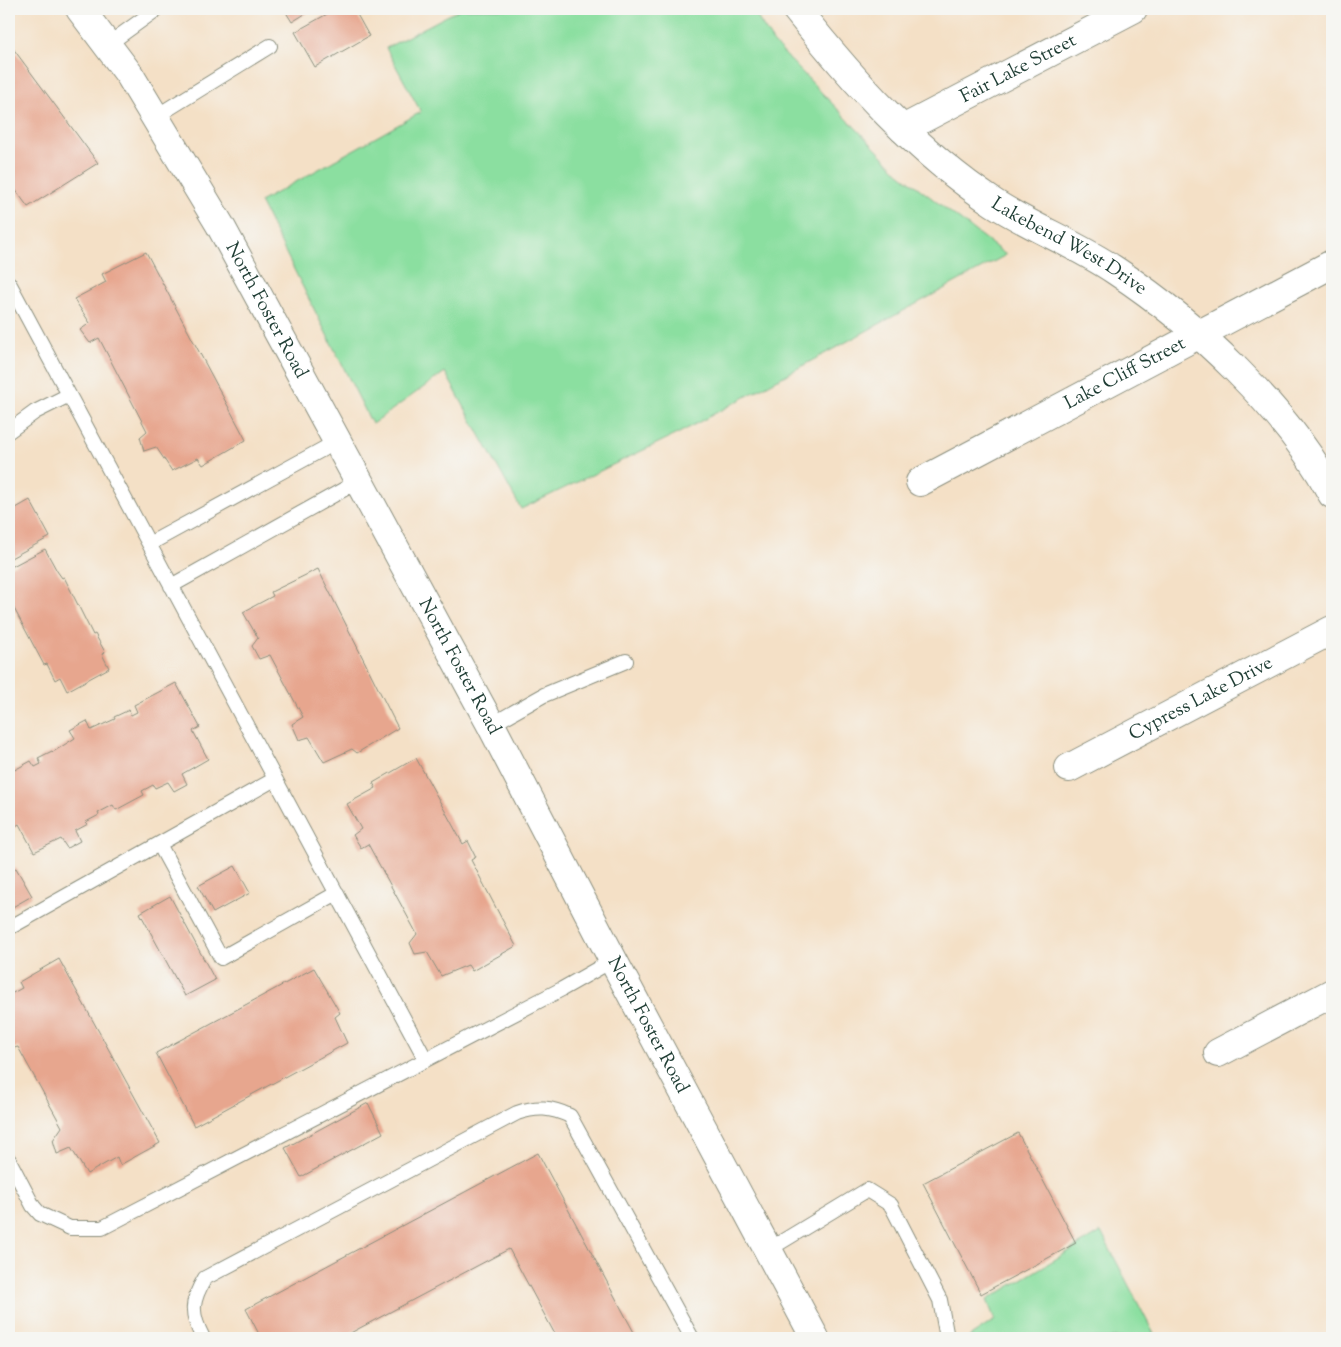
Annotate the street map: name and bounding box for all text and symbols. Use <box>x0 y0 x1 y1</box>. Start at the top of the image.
street label: Fair Lake Street <box>955 27 1082 110</box>
street label: Lakebend West Drive <box>986 191 1153 302</box>
street label: North Foster Road <box>218 237 314 384</box>
street label: Lake Cliff Street <box>1060 330 1191 417</box>
street label: North Foster Road <box>411 594 507 740</box>
street label: Cypress Lake Drive <box>1124 650 1278 748</box>
street label: North Foster Road <box>600 952 696 1099</box>

